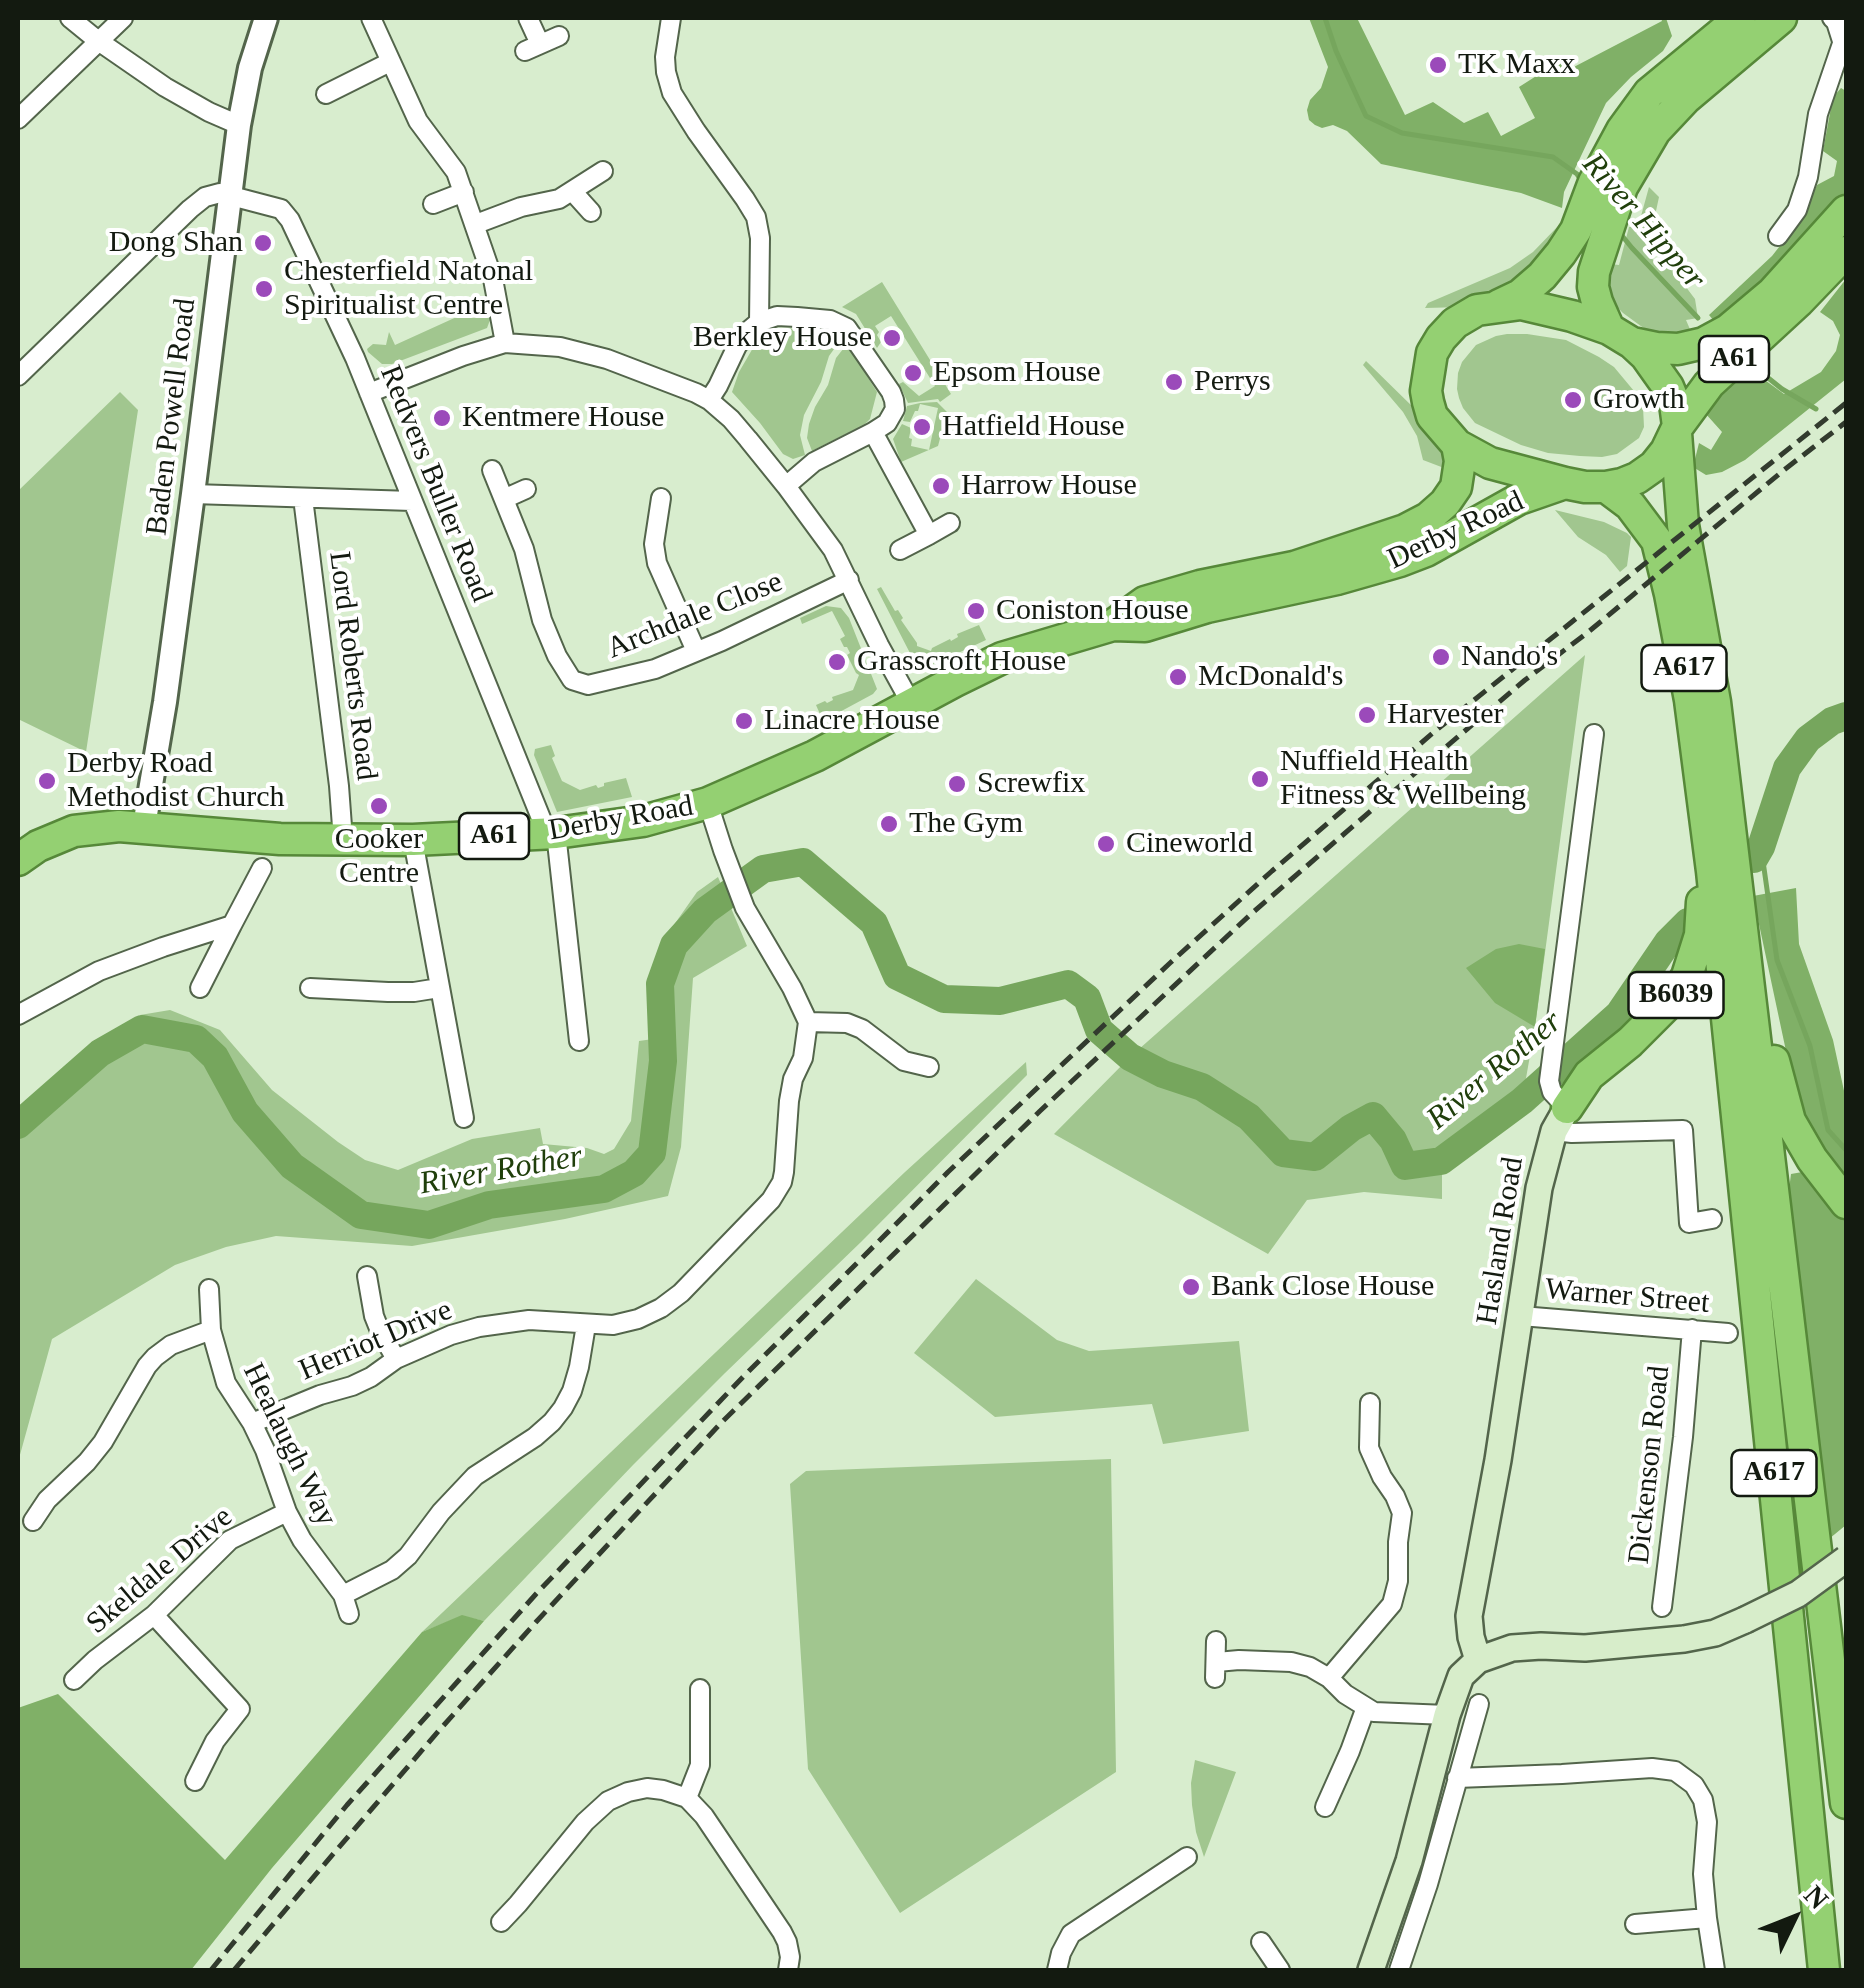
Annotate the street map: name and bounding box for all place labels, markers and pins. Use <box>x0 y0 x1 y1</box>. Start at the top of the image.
place label: TK Maxx <box>1458 47 1575 83</box>
marker: TK Maxx <box>1427 54 1449 76</box>
place label: Dong Shan <box>109 225 243 261</box>
marker: Dong Shan <box>252 232 274 254</box>
place label: Chesterfield Natonal Spiritualist Centre <box>284 254 533 324</box>
marker: Chesterfield Natonal Spiritualist Centre <box>253 278 275 300</box>
place label: Berkley House <box>693 320 872 356</box>
marker: Berkley House <box>881 327 903 349</box>
place label: Epsom House <box>933 355 1100 391</box>
marker: Epsom House <box>902 362 924 384</box>
place label: Perrys <box>1194 364 1271 400</box>
marker: Perrys <box>1163 371 1185 393</box>
place label: Growth <box>1593 382 1685 418</box>
marker: Growth <box>1562 389 1584 411</box>
place label: Kentmere House <box>462 400 664 436</box>
marker: Kentmere House <box>431 407 453 429</box>
place label: Hatfield House <box>942 409 1124 445</box>
marker: Hatfield House <box>911 416 933 438</box>
place label: Harrow House <box>961 468 1137 504</box>
marker: Harrow House <box>930 475 952 497</box>
place label: Coniston House <box>996 593 1189 629</box>
marker: Coniston House <box>965 600 987 622</box>
place label: Nando's <box>1461 639 1558 675</box>
place label: Grasscroft House <box>857 644 1066 680</box>
marker: Nando's <box>1430 646 1452 668</box>
marker: Grasscroft House <box>826 651 848 673</box>
place label: McDonald's <box>1198 659 1343 695</box>
marker: McDonald's <box>1167 666 1189 688</box>
place label: Harvester <box>1387 697 1504 733</box>
place label: Linacre House <box>764 703 940 739</box>
marker: Harvester <box>1356 704 1378 726</box>
marker: Linacre House <box>733 710 755 732</box>
place label: Nuffield Health Fitness & Wellbeing <box>1280 744 1526 814</box>
place label: Derby Road Methodist Church <box>67 746 284 816</box>
place label: Screwfix <box>977 766 1085 802</box>
marker: Nuffield Health Fitness & Wellbeing <box>1249 768 1271 790</box>
marker: Derby Road Methodist Church <box>36 770 58 792</box>
marker: Screwfix <box>946 773 968 795</box>
marker: Cooker Centre <box>368 795 390 817</box>
place label: The Gym <box>909 806 1023 842</box>
marker: The Gym <box>878 813 900 835</box>
place label: Cooker Centre <box>335 822 423 892</box>
place label: Cineworld <box>1126 826 1253 862</box>
marker: Cineworld <box>1095 833 1117 855</box>
place label: Bank Close House <box>1211 1269 1434 1305</box>
marker: Bank Close House <box>1180 1276 1202 1298</box>

